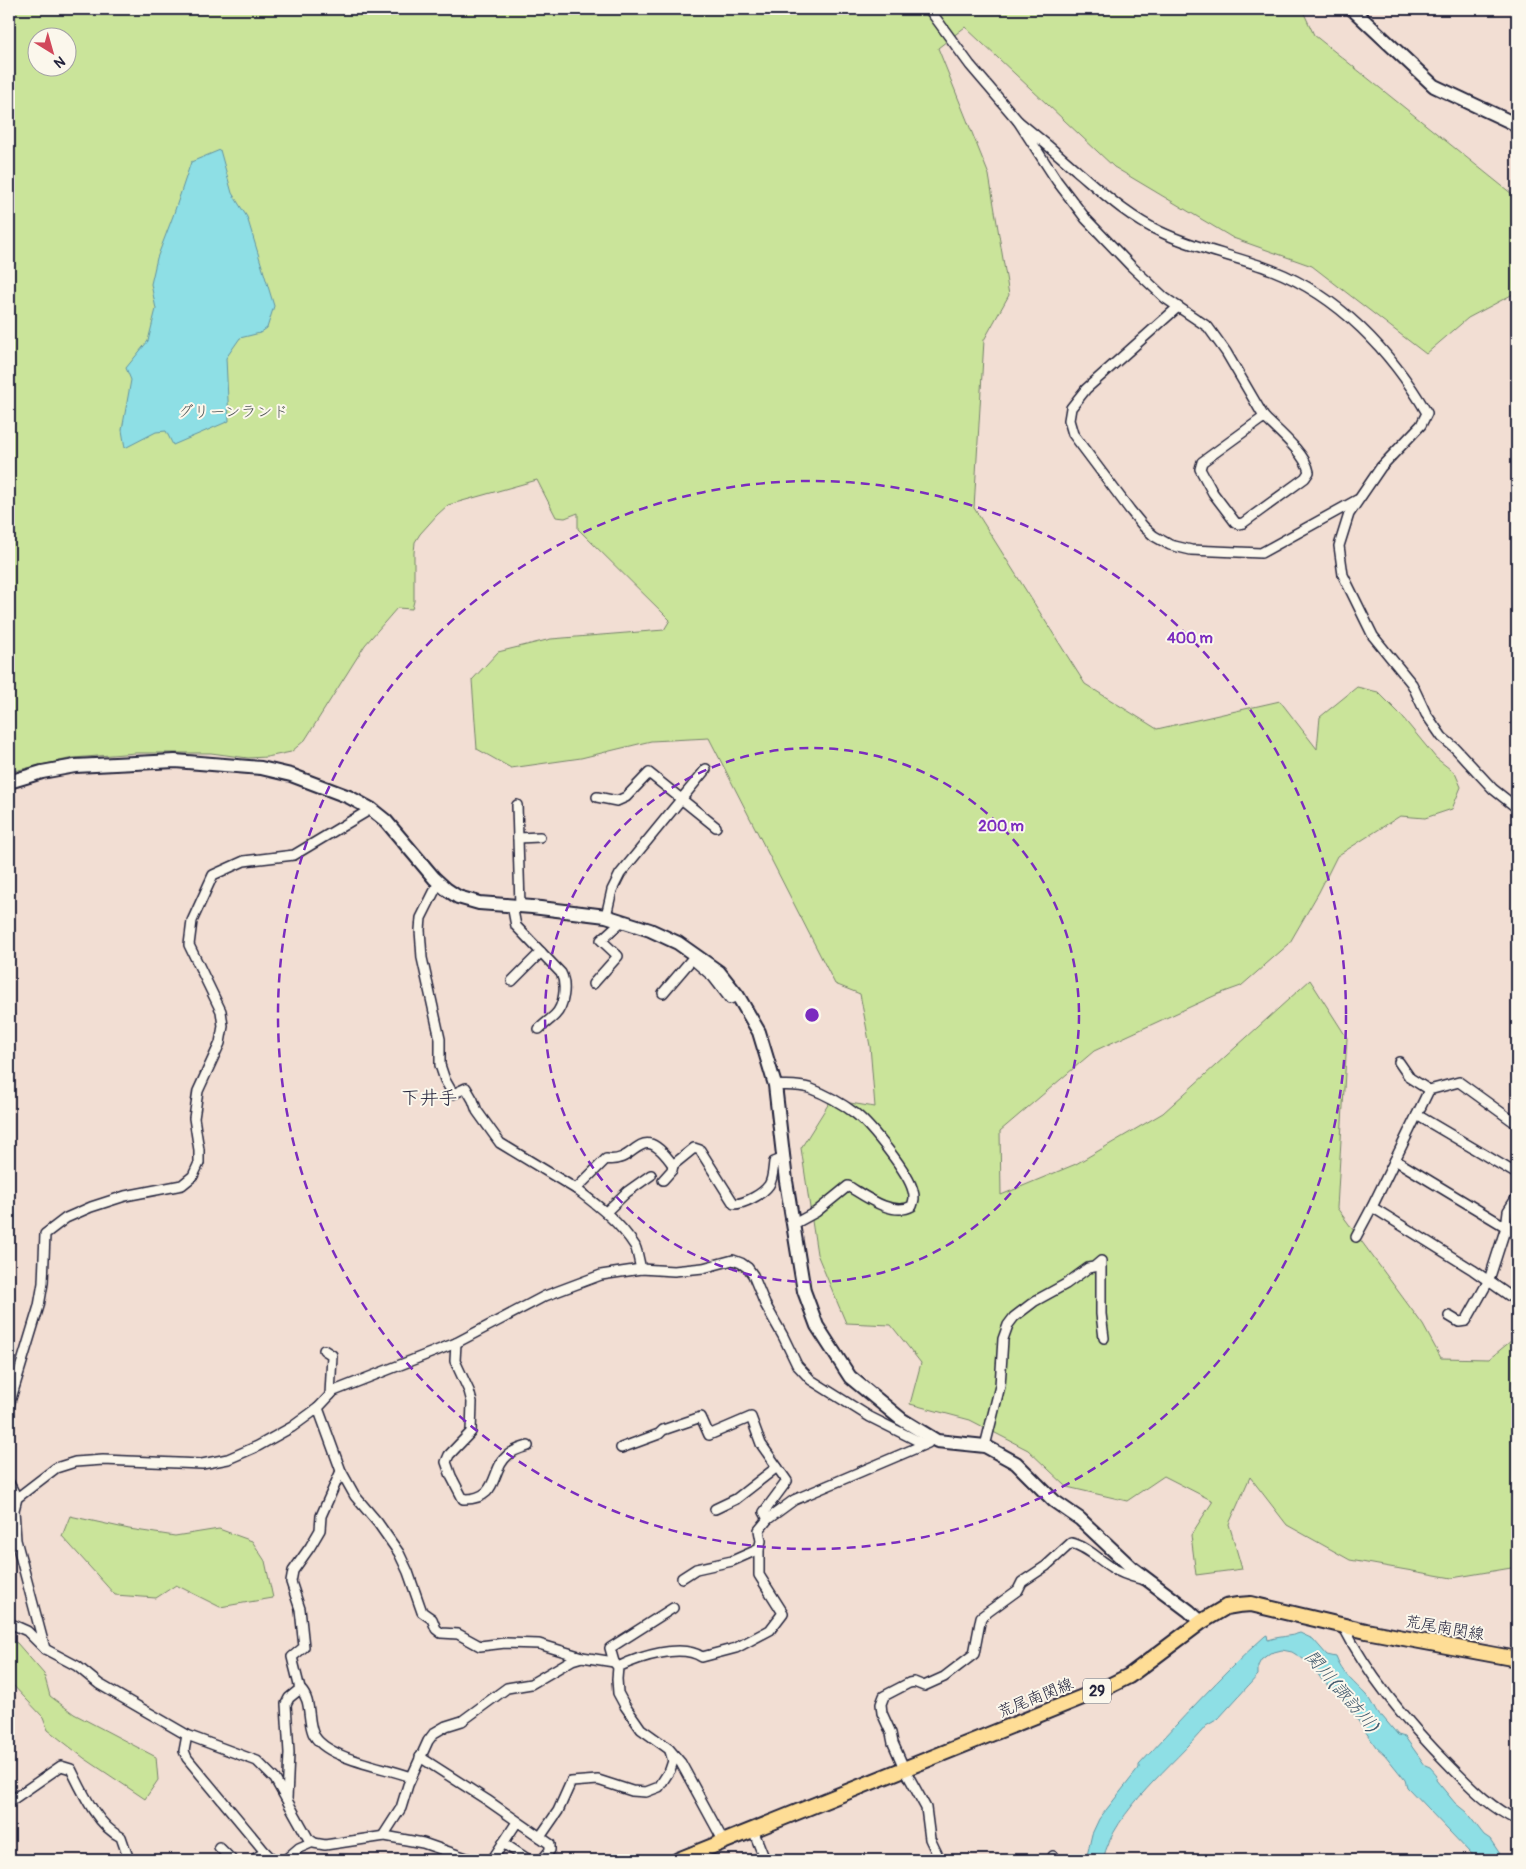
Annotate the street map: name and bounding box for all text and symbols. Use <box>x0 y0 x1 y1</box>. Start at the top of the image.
north arrow <box>28 28 78 78</box>
text: N <box>51 52 68 72</box>
park label: グリーンランド <box>177 402 289 422</box>
text: 400 m <box>1167 629 1213 648</box>
text: 200 m <box>978 817 1024 836</box>
centre of rings <box>803 1006 821 1024</box>
district label: 下井手 <box>400 1086 458 1110</box>
street label: 荒尾南関線 <box>1404 1611 1486 1645</box>
water label: 関川(諏訪川) <box>1299 1645 1384 1737</box>
street label: 荒尾南関線 <box>995 1674 1076 1722</box>
road number: 29 <box>1083 1678 1111 1704</box>

